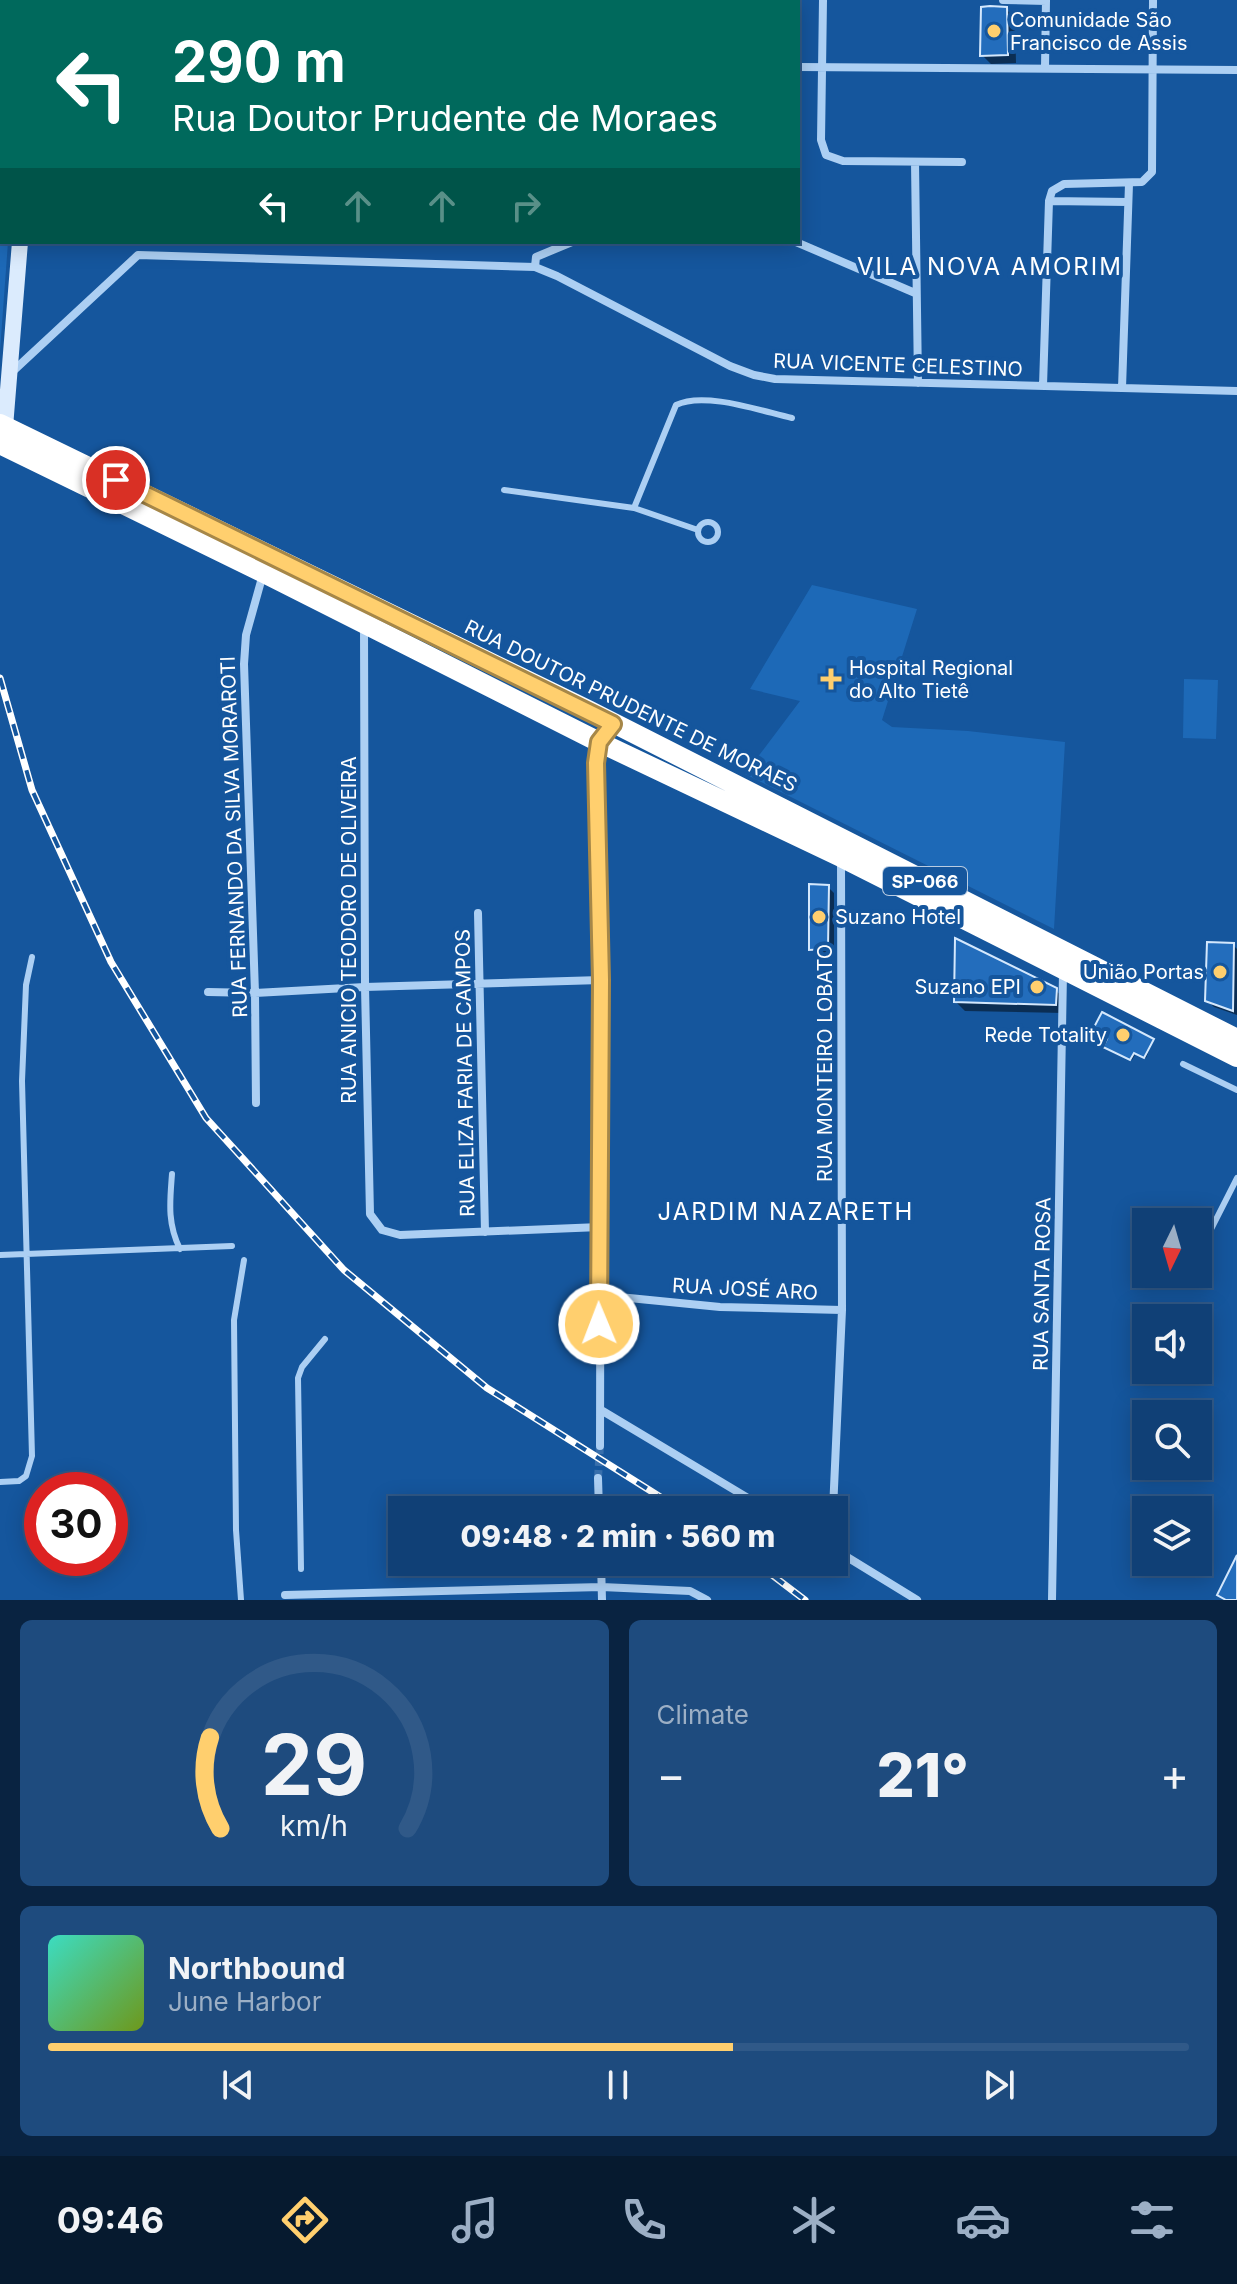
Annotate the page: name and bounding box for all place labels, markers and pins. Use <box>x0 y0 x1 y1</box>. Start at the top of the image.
place label: Comunidade São Francisco de Assis <box>1010 8 1188 55</box>
marker: Comunidade São Francisco de Assis <box>985 22 1003 40</box>
pin <box>82 446 150 514</box>
place label: Hospital Regional do Alto Tietê <box>849 656 1013 703</box>
marker: Hospital Regional do Alto Tietê <box>820 668 842 690</box>
place label: Suzano Hotel <box>835 905 961 929</box>
marker: Suzano Hotel <box>810 908 828 926</box>
place label: União Portas <box>1083 960 1204 984</box>
marker: União Portas <box>1211 963 1229 981</box>
place label: Suzano EPI <box>914 975 1021 999</box>
marker: Suzano EPI <box>1028 978 1046 996</box>
place label: Rede Totality <box>984 1023 1107 1047</box>
marker: Rede Totality <box>1114 1026 1132 1044</box>

